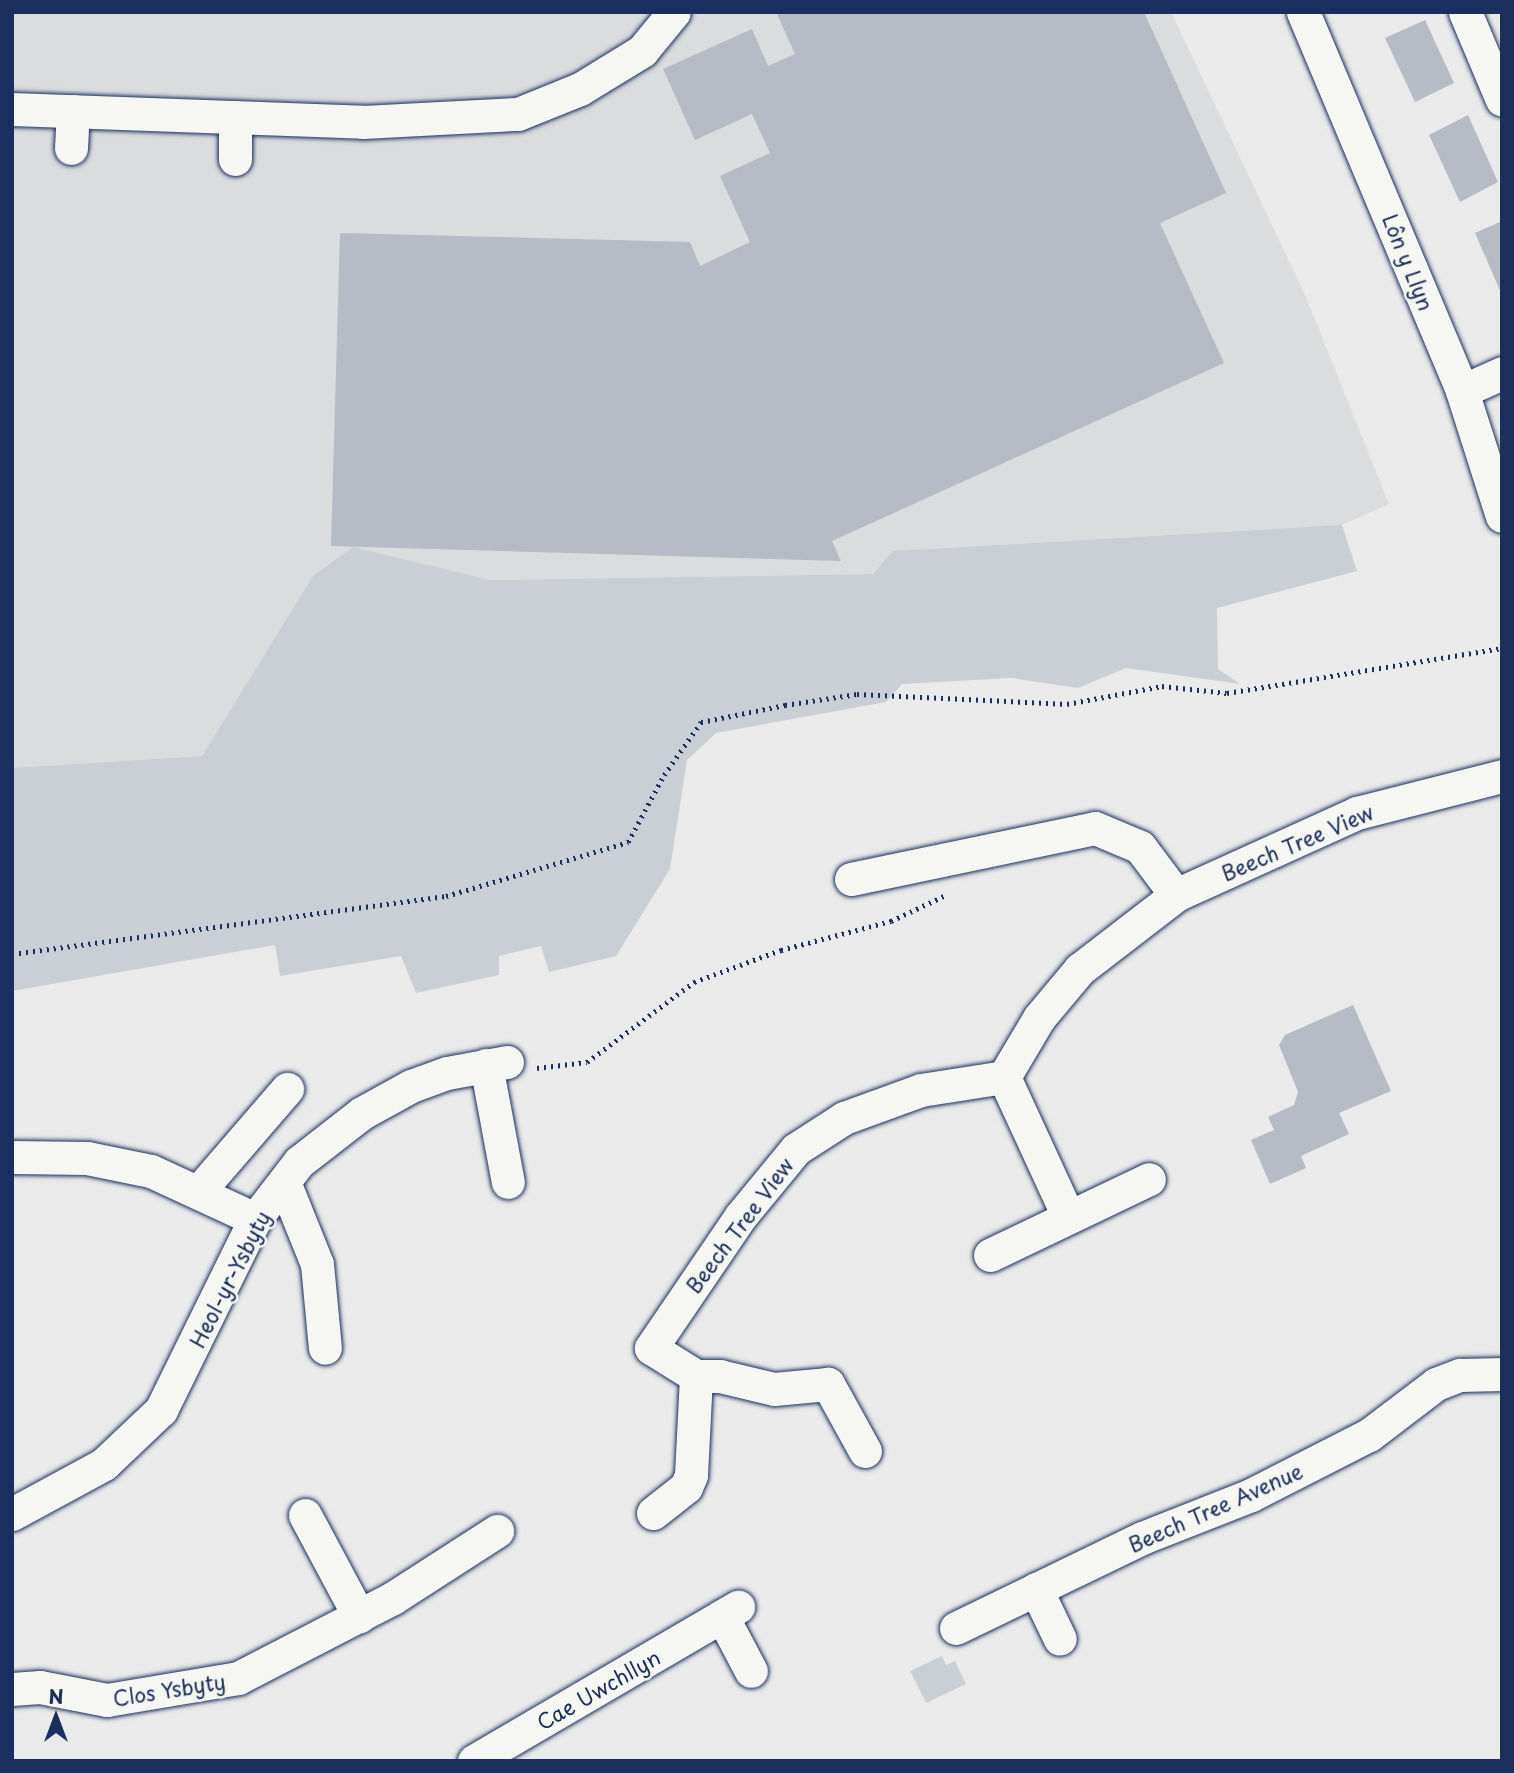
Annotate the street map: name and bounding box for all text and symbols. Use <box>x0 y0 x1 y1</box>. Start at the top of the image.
street label: Lôn y Llyn <box>1378 209 1440 315</box>
street label: Beech Tree View <box>1216 798 1378 886</box>
street label: Beech Tree View <box>679 1152 799 1298</box>
street label: Heol-yr-Ysbyty <box>184 1206 274 1352</box>
street label: Beech Tree Avenue <box>1123 1457 1307 1557</box>
street label: Cae Uwchllyn <box>532 1643 664 1735</box>
street label: Clos Ysbyty <box>110 1668 228 1710</box>
north arrow <box>21 1682 91 1752</box>
text: N <box>48 1682 64 1710</box>

